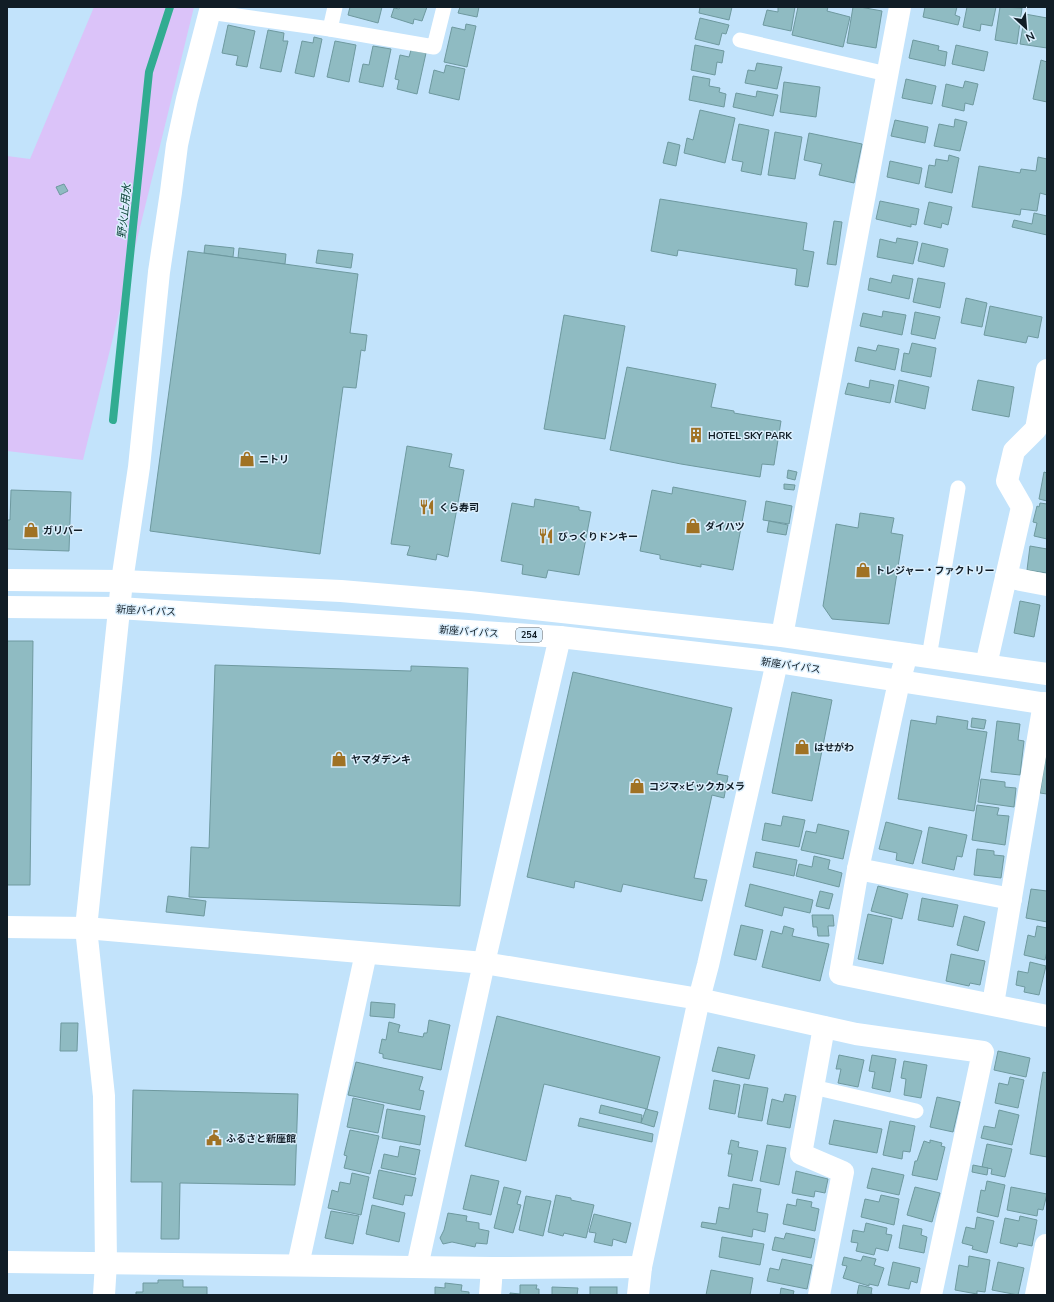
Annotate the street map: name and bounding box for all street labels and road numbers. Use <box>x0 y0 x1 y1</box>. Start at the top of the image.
street label: 新座バイパス <box>116 602 176 620</box>
street label: 新座バイパス <box>439 623 499 641</box>
road number: 254 <box>516 628 542 642</box>
street label: 新座バイパス <box>760 655 821 677</box>

